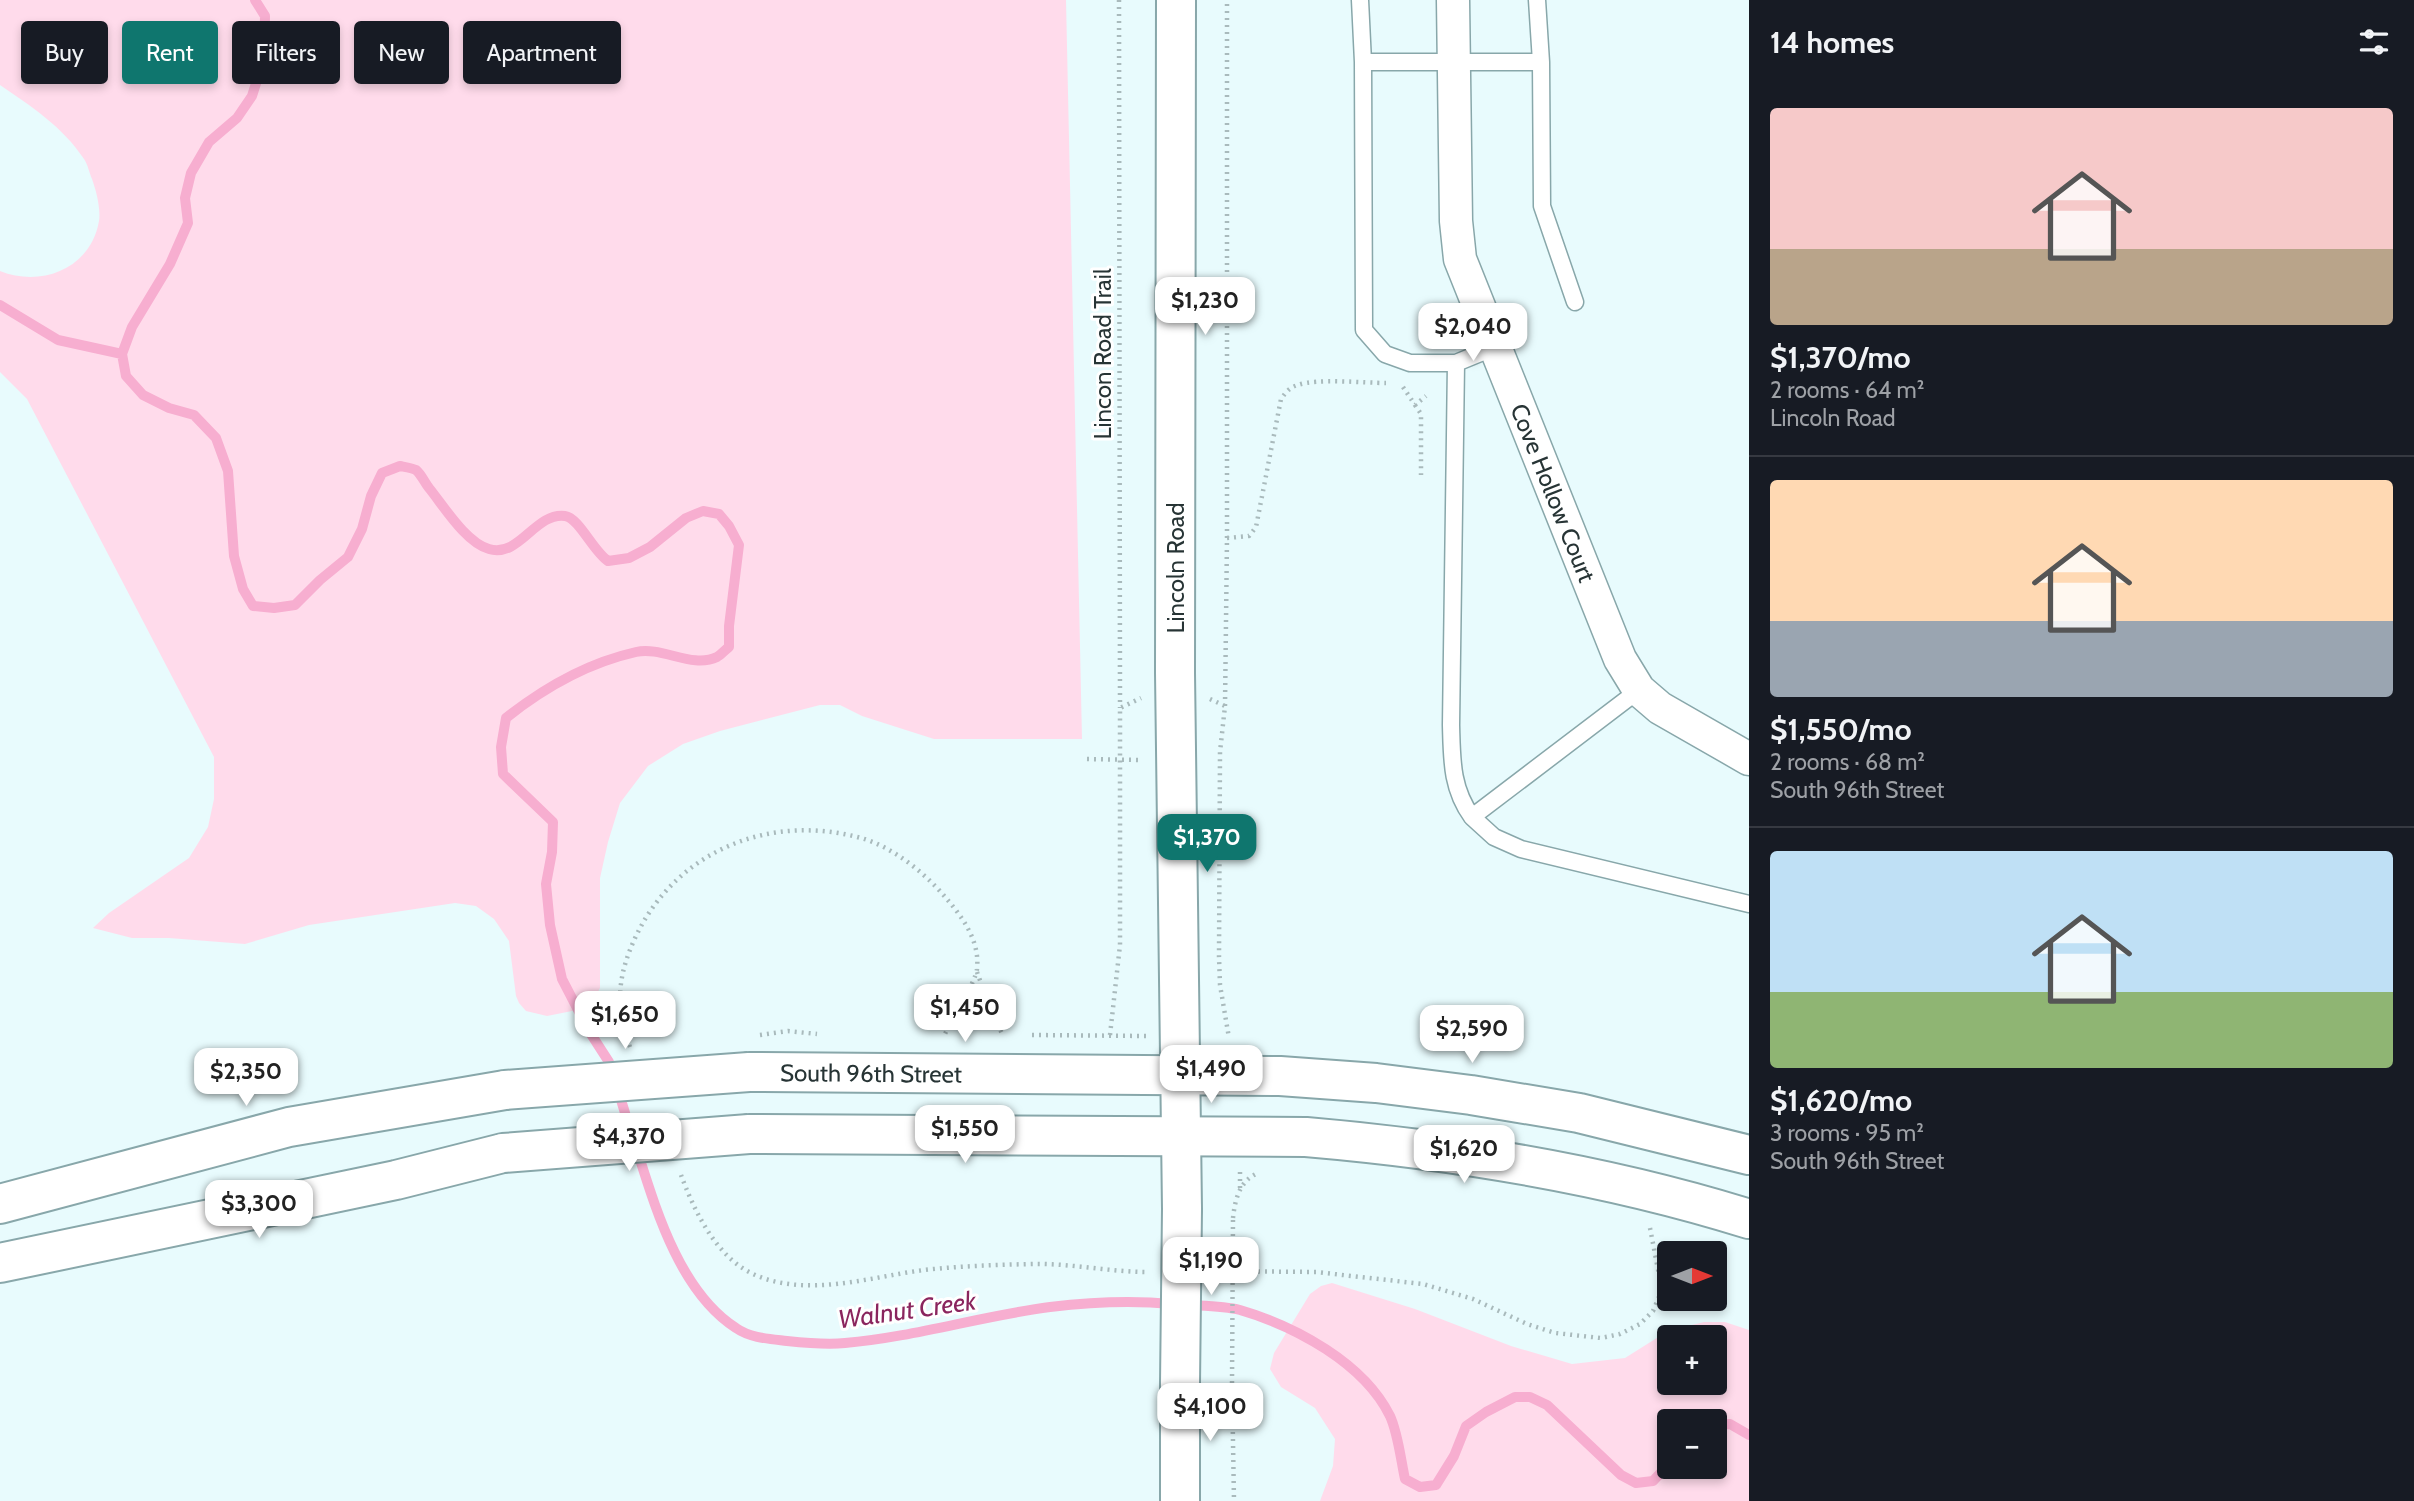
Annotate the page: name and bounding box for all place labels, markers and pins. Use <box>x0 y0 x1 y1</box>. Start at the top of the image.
pin: $1,230 <box>1148 278 1262 337</box>
pin: $2,040 <box>1416 304 1530 363</box>
pin: $1,370 <box>1150 814 1264 874</box>
pin: $1,450 <box>908 984 1022 1044</box>
pin: $1,650 <box>568 992 682 1051</box>
pin: $2,590 <box>1415 1006 1529 1065</box>
pin: $1,490 <box>1154 1046 1268 1105</box>
pin: $2,350 <box>189 1048 303 1108</box>
pin: $1,550 <box>908 1106 1022 1165</box>
pin: $4,370 <box>572 1114 686 1173</box>
pin: $1,620 <box>1407 1126 1521 1185</box>
pin: $3,300 <box>202 1180 316 1240</box>
pin: $1,190 <box>1154 1238 1268 1297</box>
pin: $4,100 <box>1153 1384 1267 1443</box>

